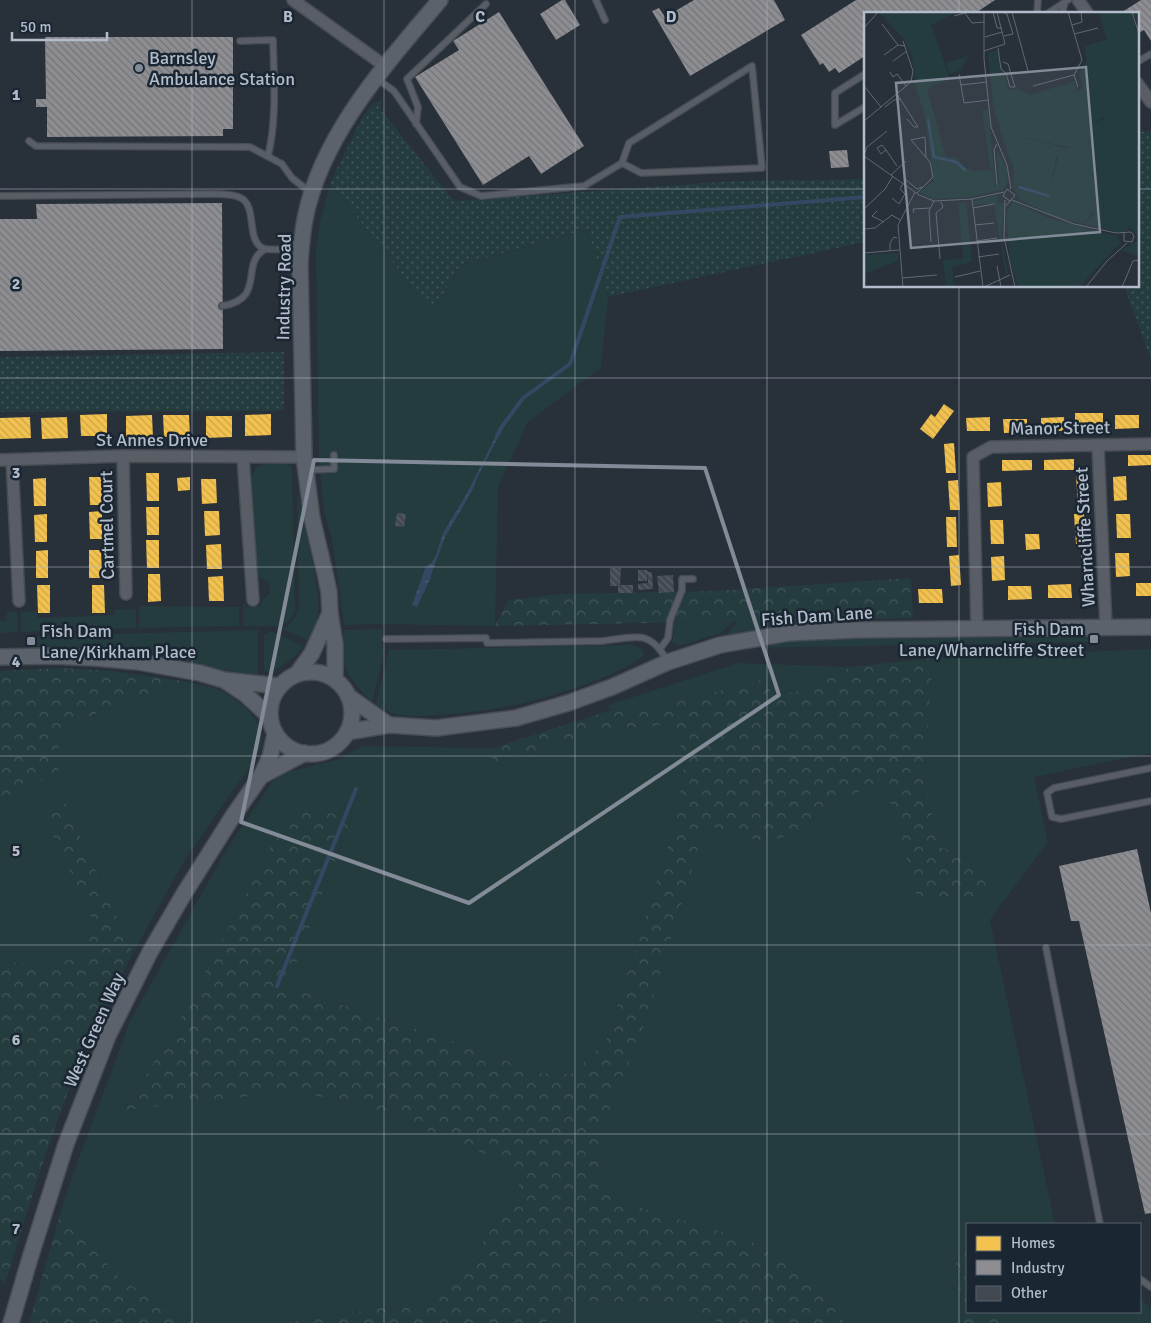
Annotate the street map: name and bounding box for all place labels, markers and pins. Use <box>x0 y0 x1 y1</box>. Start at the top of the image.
place label: Barnsley Ambulance Station <box>149 47 295 90</box>
marker: Barnsley Ambulance Station <box>133 62 145 74</box>
place label: Fish Dam Lane/Wharncliffe Street <box>899 618 1084 661</box>
place label: Fish Dam Lane/Kirkham Place <box>41 620 196 663</box>
marker: Fish Dam Lane/Wharncliffe Street <box>1088 633 1100 645</box>
marker: Fish Dam Lane/Kirkham Place <box>25 635 37 647</box>

